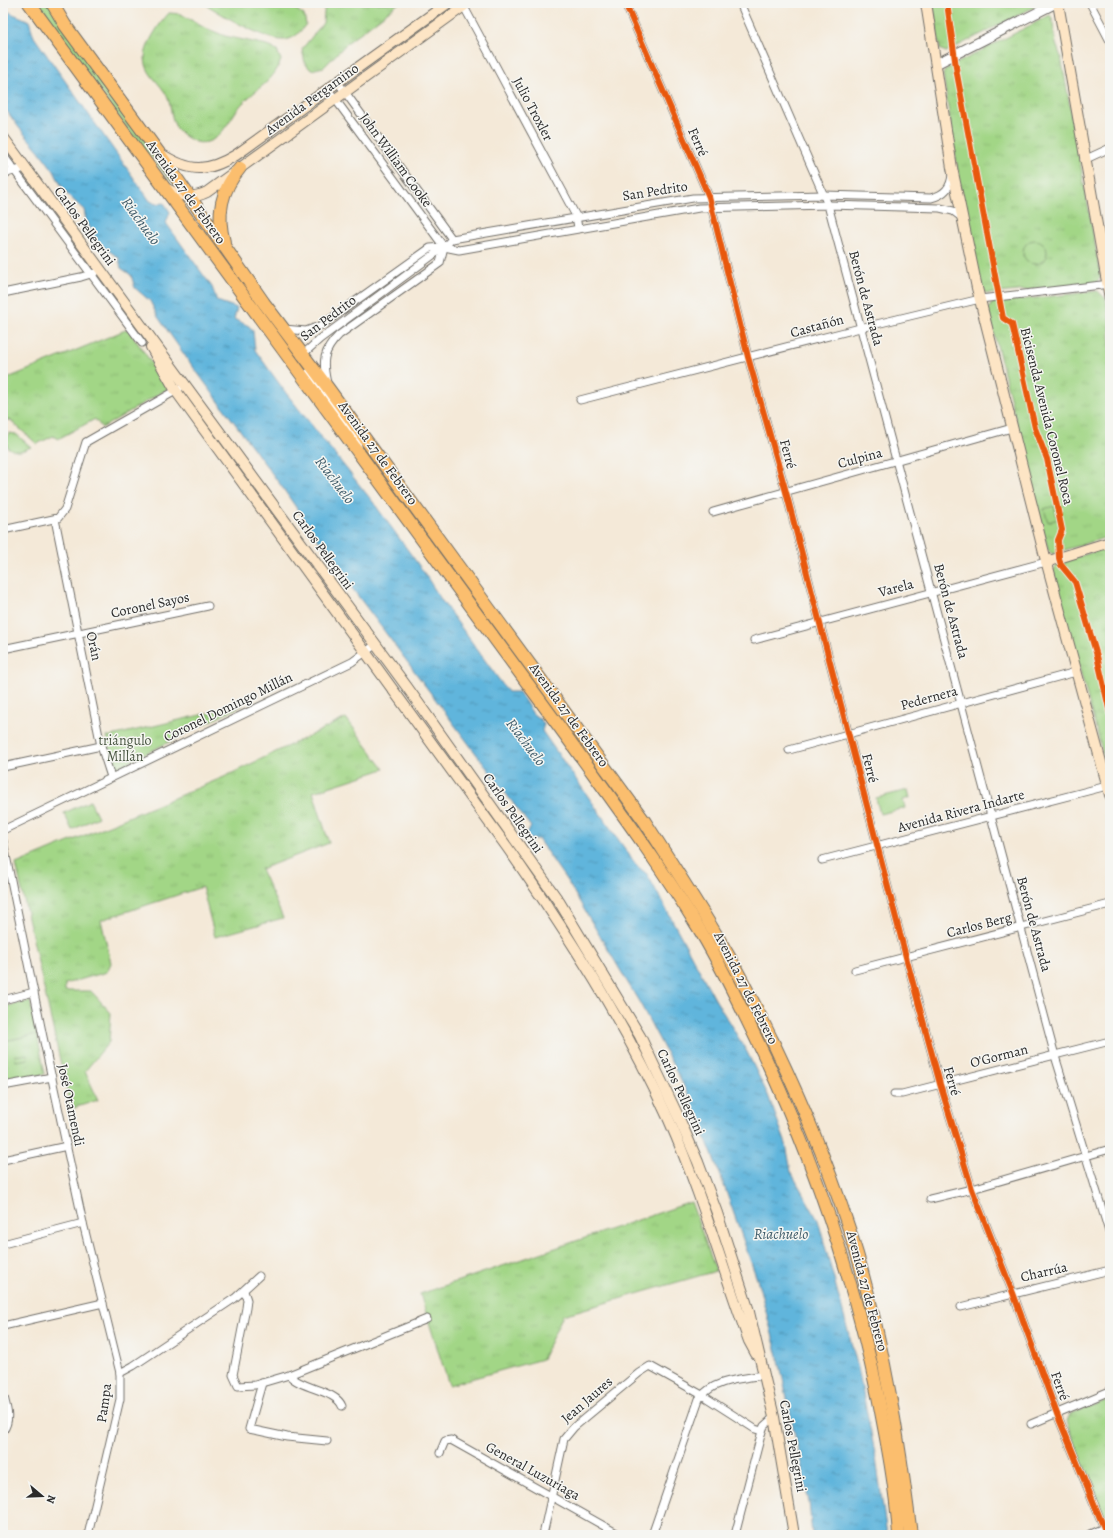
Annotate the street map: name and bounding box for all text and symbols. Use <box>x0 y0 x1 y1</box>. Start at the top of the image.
street label: Avenida Pergamino <box>261 59 362 140</box>
street label: Julio Troxler <box>508 74 558 145</box>
street label: John William Cooke <box>355 109 437 211</box>
street label: Ferré <box>683 125 713 159</box>
street label: Avenida 27 de Febrero <box>141 135 230 248</box>
street label: San Pedrito <box>621 176 689 206</box>
street label: Carlos Pellegrini <box>50 183 120 270</box>
water label: Riachuelo <box>117 193 165 249</box>
street label: Berón de Astrada <box>844 248 888 348</box>
street label: San Pedrito <box>296 291 360 345</box>
street label: Castañón <box>788 310 846 342</box>
street label: Bicisenda Avenida Coronel Roca <box>1016 325 1078 507</box>
street label: Avenida 27 de Febrero <box>333 396 422 509</box>
street label: Ferré <box>775 437 801 471</box>
street label: Culpina <box>836 443 885 473</box>
water label: Riachuelo <box>311 452 359 508</box>
street label: Carlos Pellegrini <box>288 507 358 594</box>
street label: Berón de Astrada <box>929 561 973 661</box>
street label: Varela <box>875 574 916 602</box>
street label: Coronel Sayos <box>109 587 191 623</box>
street label: Orán <box>82 630 106 663</box>
street label: Avenida 27 de Febrero <box>524 658 613 771</box>
street label: Coronel Domingo Millán <box>160 667 296 747</box>
street label: Pedernera <box>898 681 960 715</box>
water label: Riachuelo <box>502 714 550 770</box>
park label: triángulo Millán <box>98 731 152 766</box>
street label: Ferré <box>857 751 883 785</box>
street label: Carlos Pellegrini <box>478 769 548 857</box>
street label: Avenida Rivera Indarte <box>894 785 1027 837</box>
street label: Berón de Astrada <box>1012 874 1056 974</box>
street label: Carlos Berg <box>945 908 1013 942</box>
street label: Avenida 27 de Febrero <box>709 928 783 1048</box>
street label: O'Gorman <box>968 1040 1030 1072</box>
street label: Carlos Pellegrini <box>653 1046 709 1139</box>
street label: José Otamendi <box>53 1062 89 1148</box>
street label: Ferré <box>939 1064 965 1098</box>
water label: Riachuelo <box>754 1224 808 1244</box>
street label: Avenida 27 de Febrero <box>842 1228 892 1353</box>
street label: Charrúa <box>1019 1257 1070 1287</box>
street label: Ferré <box>1046 1369 1074 1403</box>
street label: Jean Jaures <box>557 1372 617 1428</box>
street label: Pampa <box>92 1382 116 1424</box>
street label: Carlos Pellegrini <box>775 1398 811 1494</box>
street label: General Luzuriaga <box>482 1437 584 1505</box>
north arrow <box>22 1476 62 1516</box>
text: N <box>43 1493 59 1505</box>

